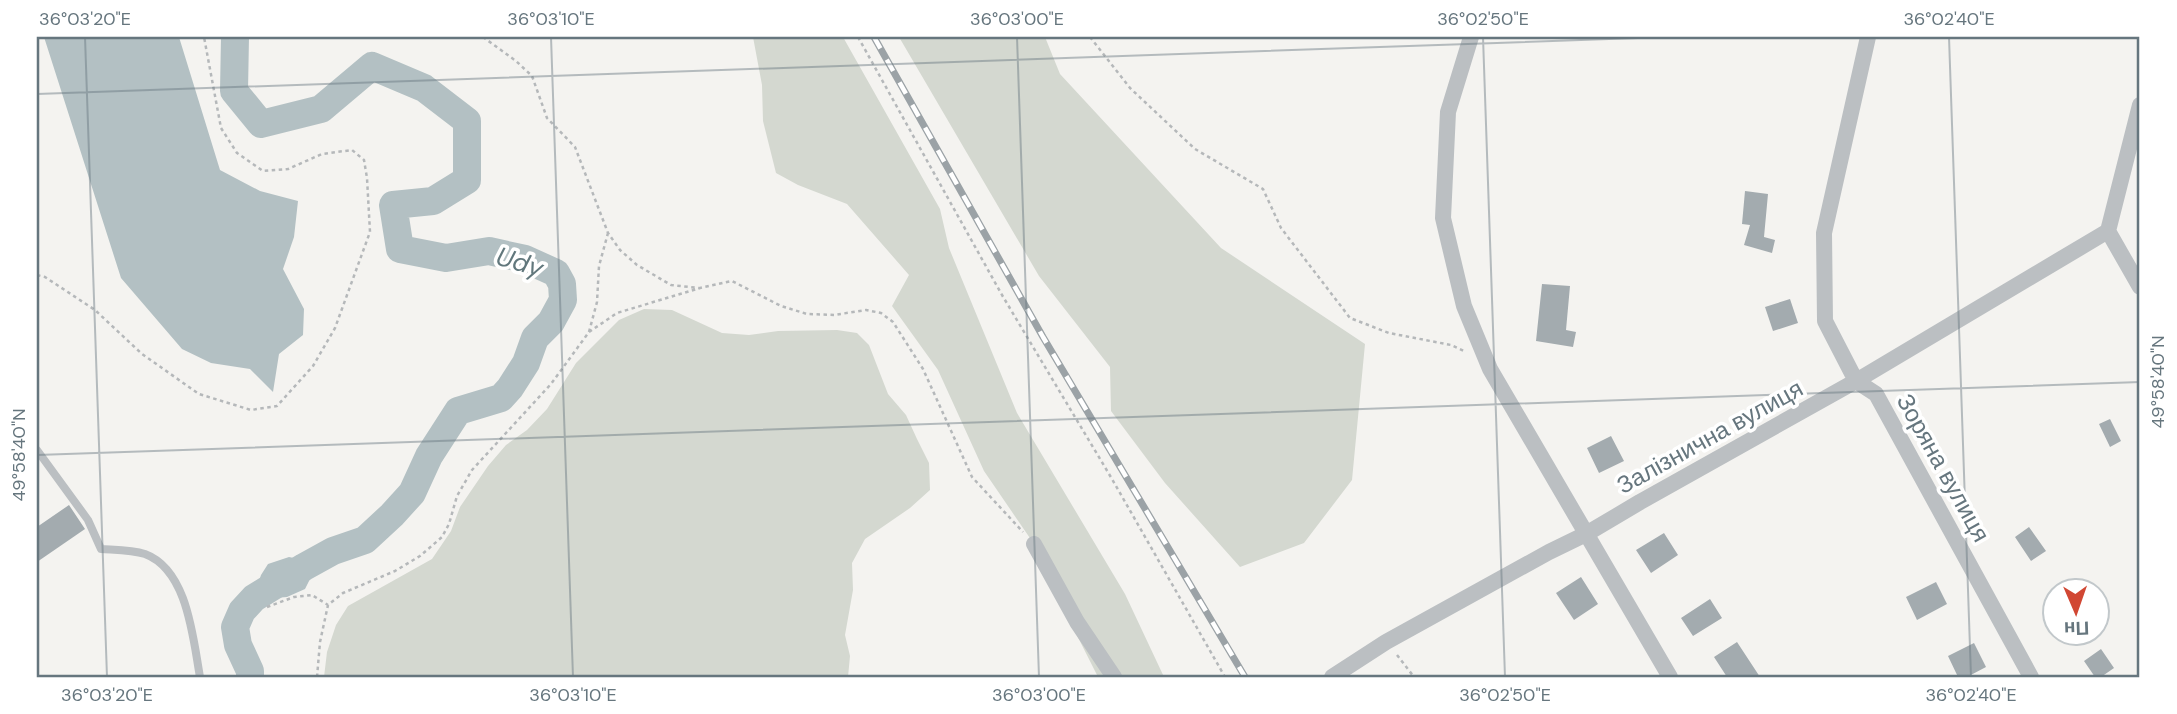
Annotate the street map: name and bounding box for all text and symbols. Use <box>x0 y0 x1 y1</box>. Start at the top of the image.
text: 36°03'20"E <box>39 7 131 31</box>
text: 36°03'10"E <box>507 7 595 31</box>
text: 36°03'00"E <box>970 7 1064 31</box>
text: 36°02'50"E <box>1437 7 1529 31</box>
text: 36°02'40"E <box>1903 7 1995 31</box>
water label: Udy <box>492 239 549 286</box>
text: 49°58'40"N <box>2146 335 2170 429</box>
street label: Залізнична вулиця <box>1611 373 1808 501</box>
street label: Зоряна вулиця <box>1890 388 1997 547</box>
text: 49°58'40"N <box>7 408 31 502</box>
north arrow <box>2040 578 2110 648</box>
text: Пн <box>2064 616 2090 641</box>
text: 36°03'20"E <box>61 683 153 707</box>
text: 36°03'10"E <box>529 683 617 707</box>
text: 36°03'00"E <box>992 683 1086 707</box>
text: 36°02'50"E <box>1459 683 1551 707</box>
text: 36°02'40"E <box>1925 683 2017 707</box>

